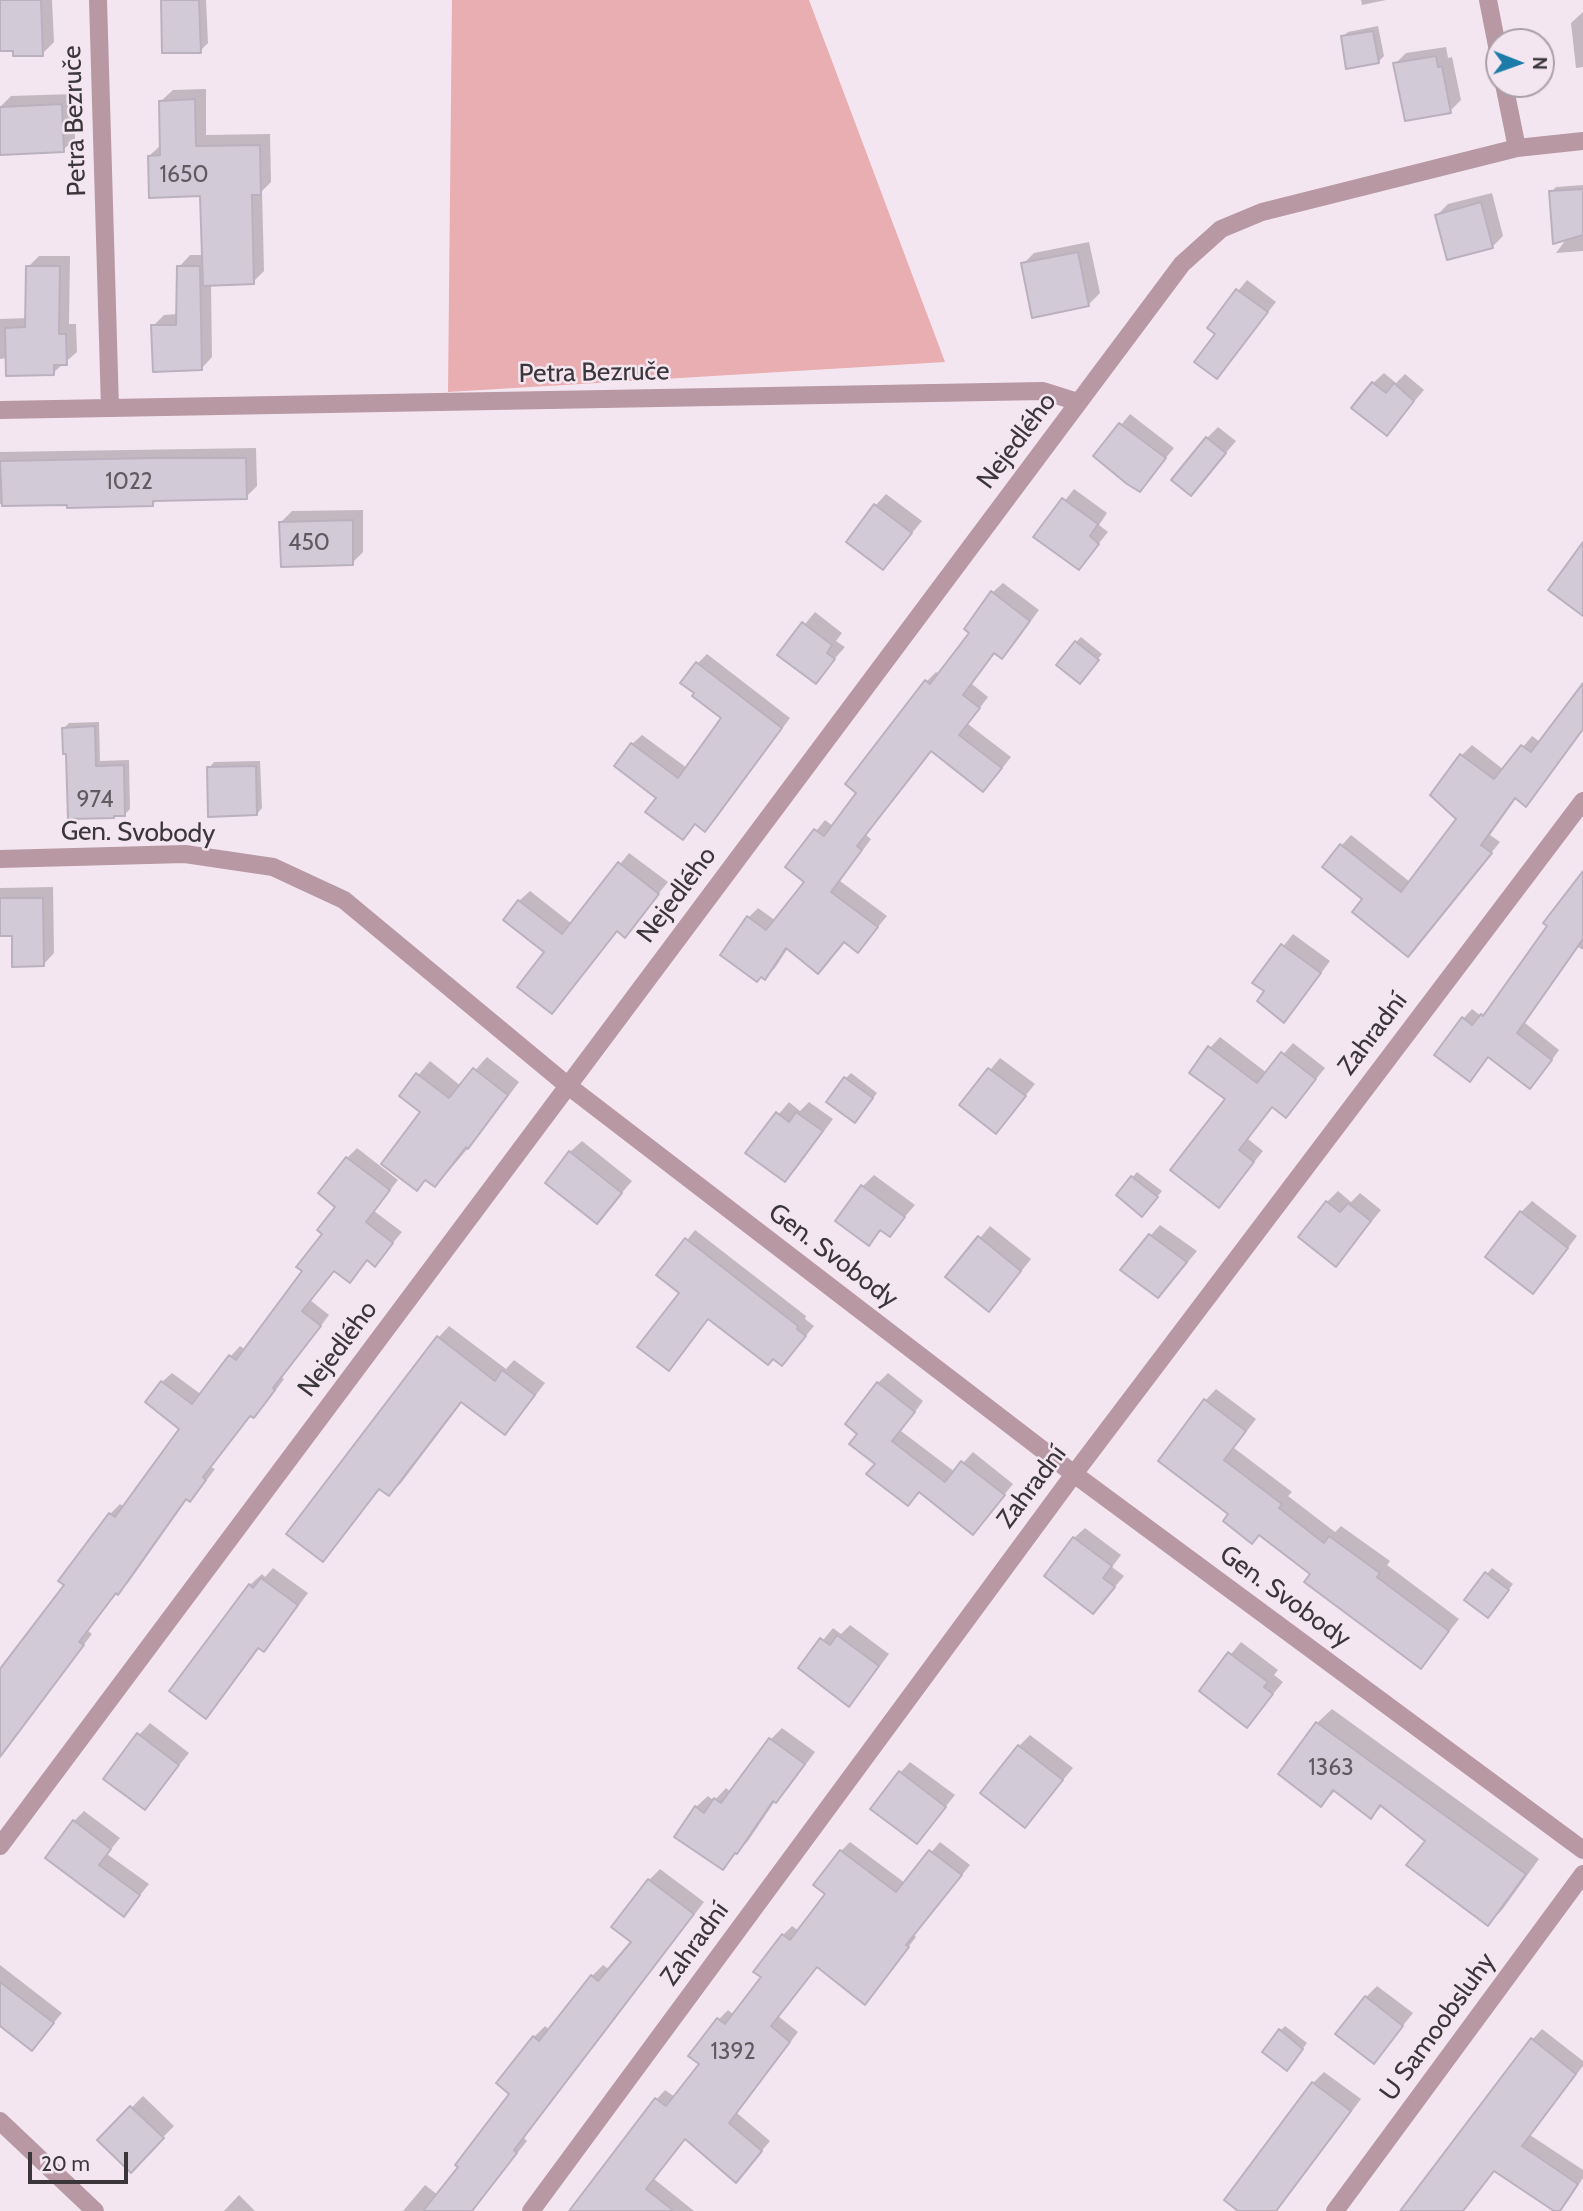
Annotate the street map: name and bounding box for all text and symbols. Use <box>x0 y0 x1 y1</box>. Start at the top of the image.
north arrow <box>1485 28 1555 98</box>
street label: Petra Bezruče <box>57 45 93 197</box>
text: N <box>1528 56 1551 70</box>
house number: 1650 <box>159 161 209 189</box>
street label: Petra Bezruče <box>518 356 670 390</box>
street label: Nejedlého <box>971 387 1063 495</box>
house number: 1022 <box>105 468 153 496</box>
house number: 450 <box>288 529 330 557</box>
house number: 974 <box>76 786 114 814</box>
street label: Gen. Svobody <box>61 816 215 850</box>
street label: Nejedlého <box>631 841 723 949</box>
street label: Zahradní <box>1332 986 1414 1082</box>
street label: Gen. Svobody <box>762 1197 904 1315</box>
street label: Nejedlého <box>292 1295 384 1403</box>
street label: Zahradní <box>991 1439 1073 1535</box>
street label: Gen. Svobody <box>1213 1539 1357 1655</box>
house number: 1363 <box>1308 1754 1354 1782</box>
street label: Zahradní <box>654 1896 736 1992</box>
street label: U Samoobsluhy <box>1374 1947 1502 2107</box>
house number: 1392 <box>710 2038 756 2066</box>
scale bar <box>32 2138 131 2182</box>
text: 20 m <box>41 2151 90 2176</box>

